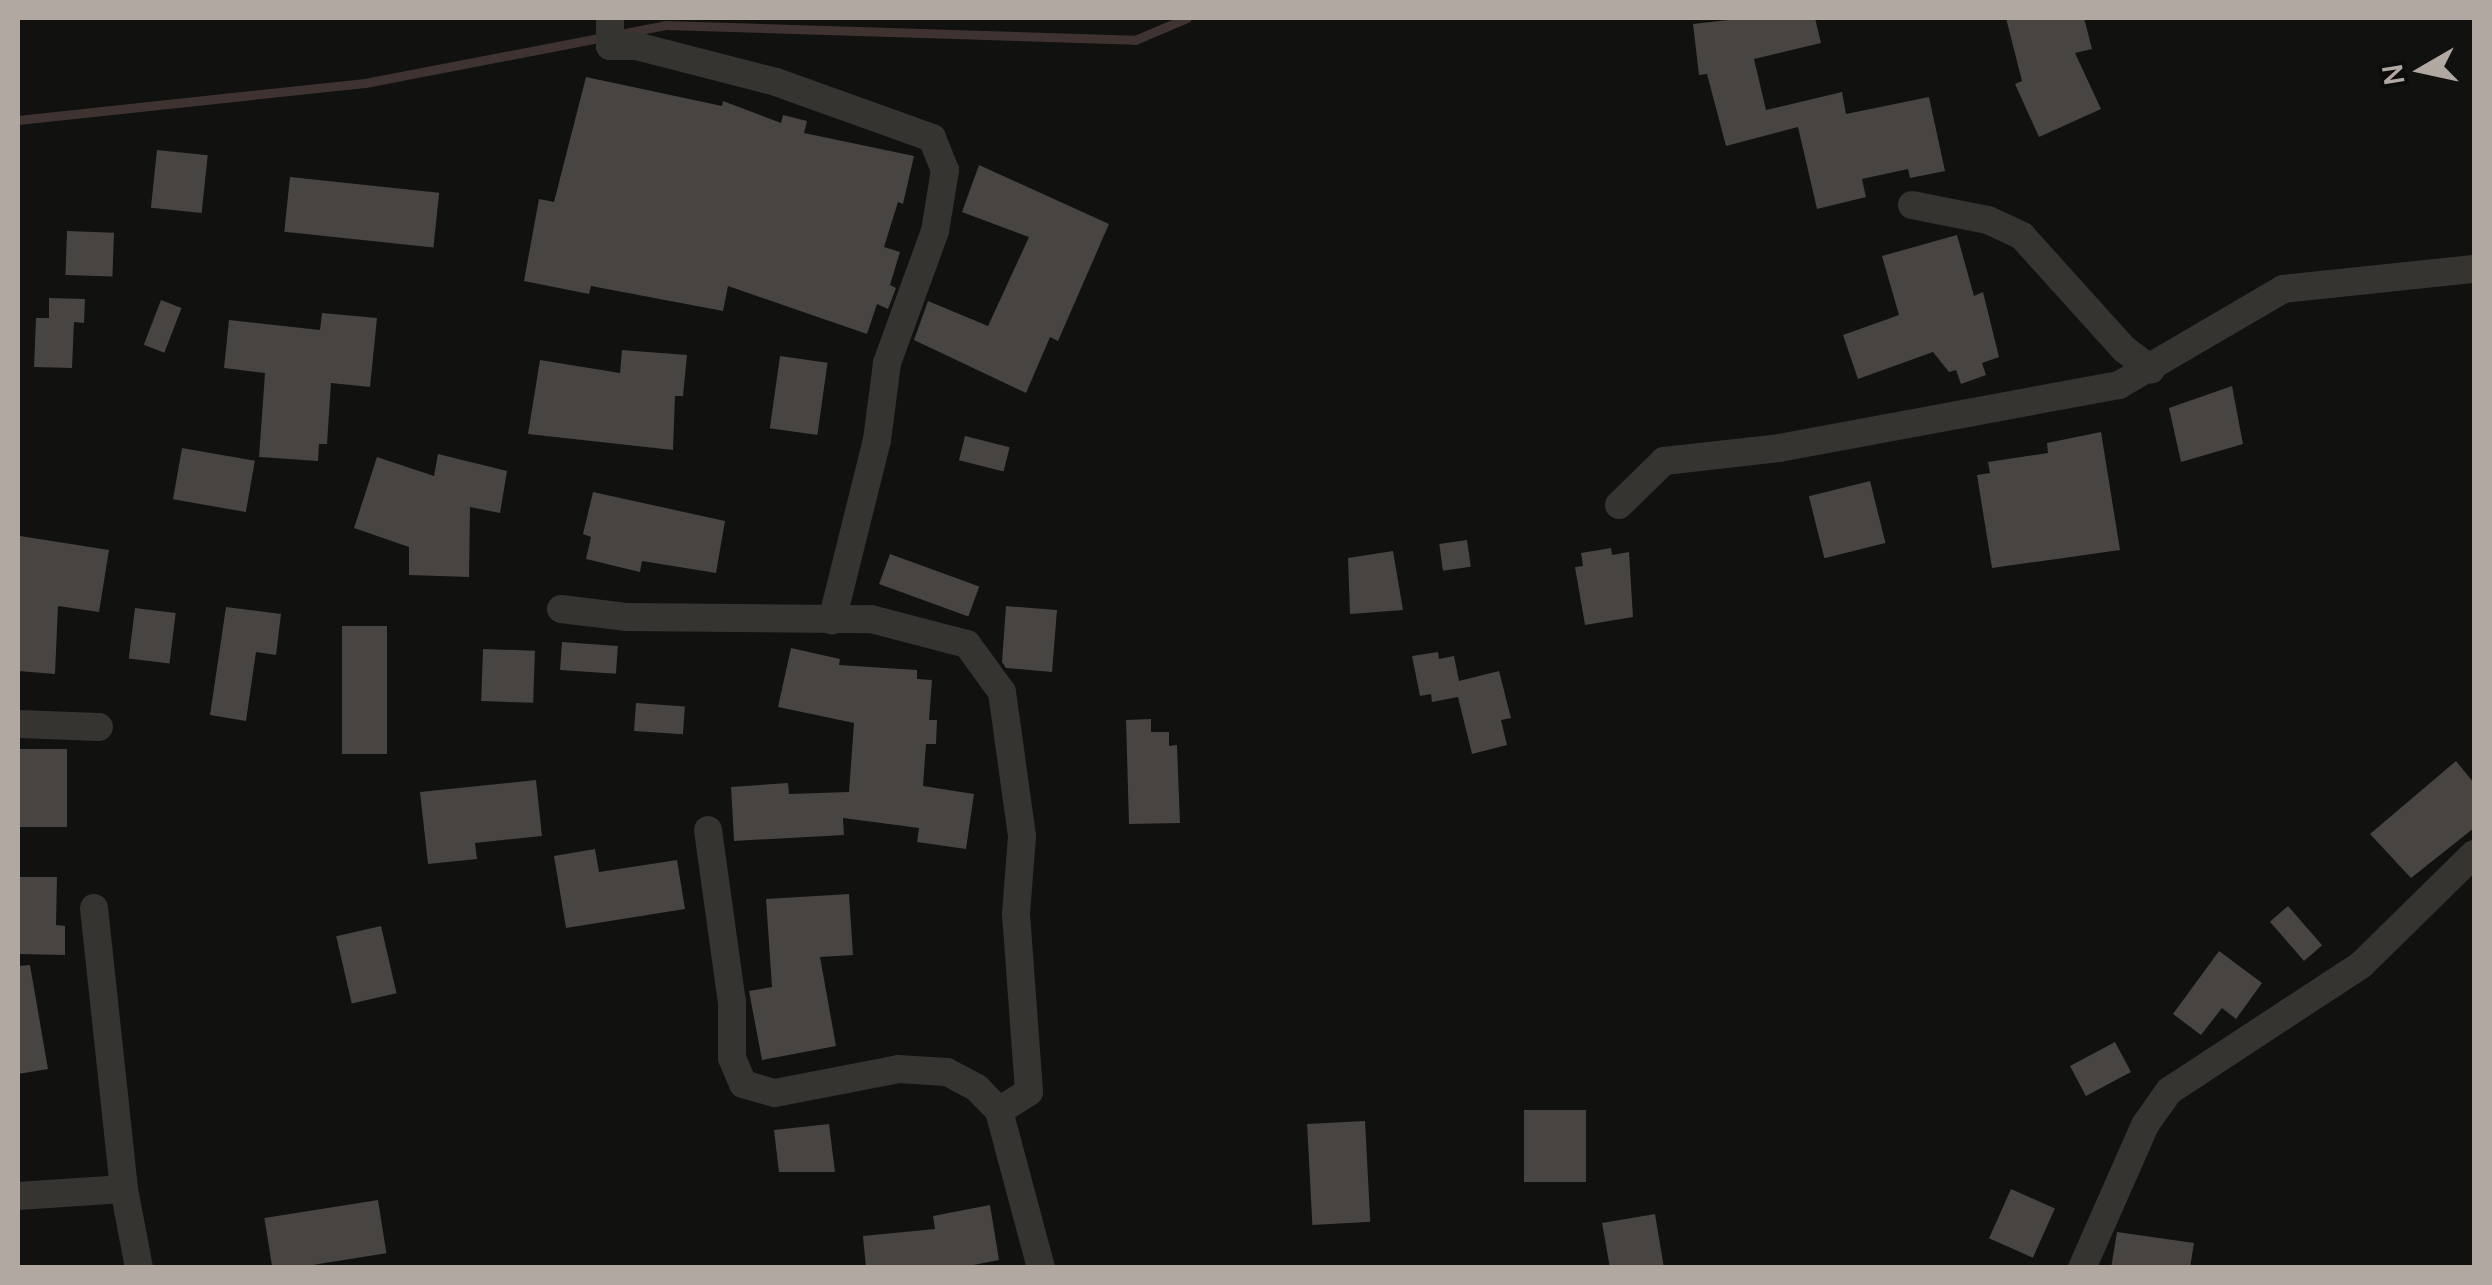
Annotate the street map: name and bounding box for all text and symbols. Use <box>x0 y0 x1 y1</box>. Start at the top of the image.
north arrow <box>2372 20 2472 120</box>
text: N <box>2372 62 2413 88</box>

